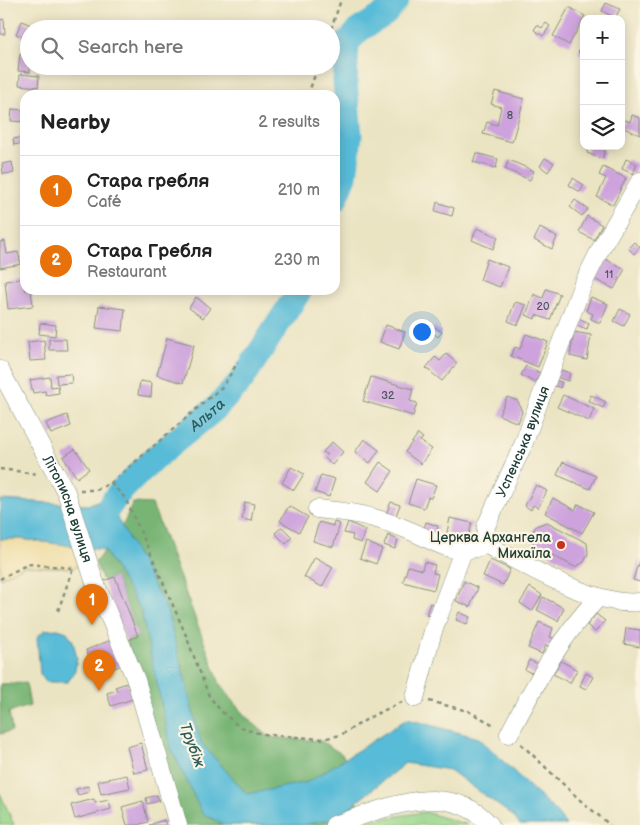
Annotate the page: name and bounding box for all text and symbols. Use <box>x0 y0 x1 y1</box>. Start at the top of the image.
map controls <box>580 15 625 150</box>
button: + <box>580 15 625 60</box>
search box <box>20 20 340 75</box>
icon: search <box>38 34 66 62</box>
text: Search here <box>78 36 183 59</box>
button: − <box>580 60 625 105</box>
button: layers <box>580 105 625 150</box>
house number: 8 <box>507 109 513 122</box>
text: Nearby <box>40 110 110 135</box>
text: 2 results <box>258 113 320 132</box>
text: Стара гребля <box>87 170 209 193</box>
text: 1 <box>53 181 59 200</box>
text: 210 m <box>278 181 320 200</box>
text: Café <box>87 193 121 212</box>
text: Стара Гребля <box>87 240 213 263</box>
text: 2 <box>51 251 61 270</box>
text: 230 m <box>274 251 320 270</box>
text: Restaurant <box>87 263 167 282</box>
house number: 11 <box>605 268 613 281</box>
house number: 20 <box>537 300 550 313</box>
your location <box>409 319 435 345</box>
street label: Успенська вулиця <box>492 383 553 500</box>
house number: 32 <box>381 389 395 402</box>
water label: Альта <box>185 395 229 436</box>
street label: Літописна вулиця <box>39 451 96 565</box>
place label: Церква Архангела Михаїла <box>430 529 552 562</box>
marker: Церква Архангела Михаїла <box>555 539 567 551</box>
pin: 1 <box>76 584 108 625</box>
pin: 2 <box>83 650 115 691</box>
water label: Трубіж <box>175 720 209 771</box>

